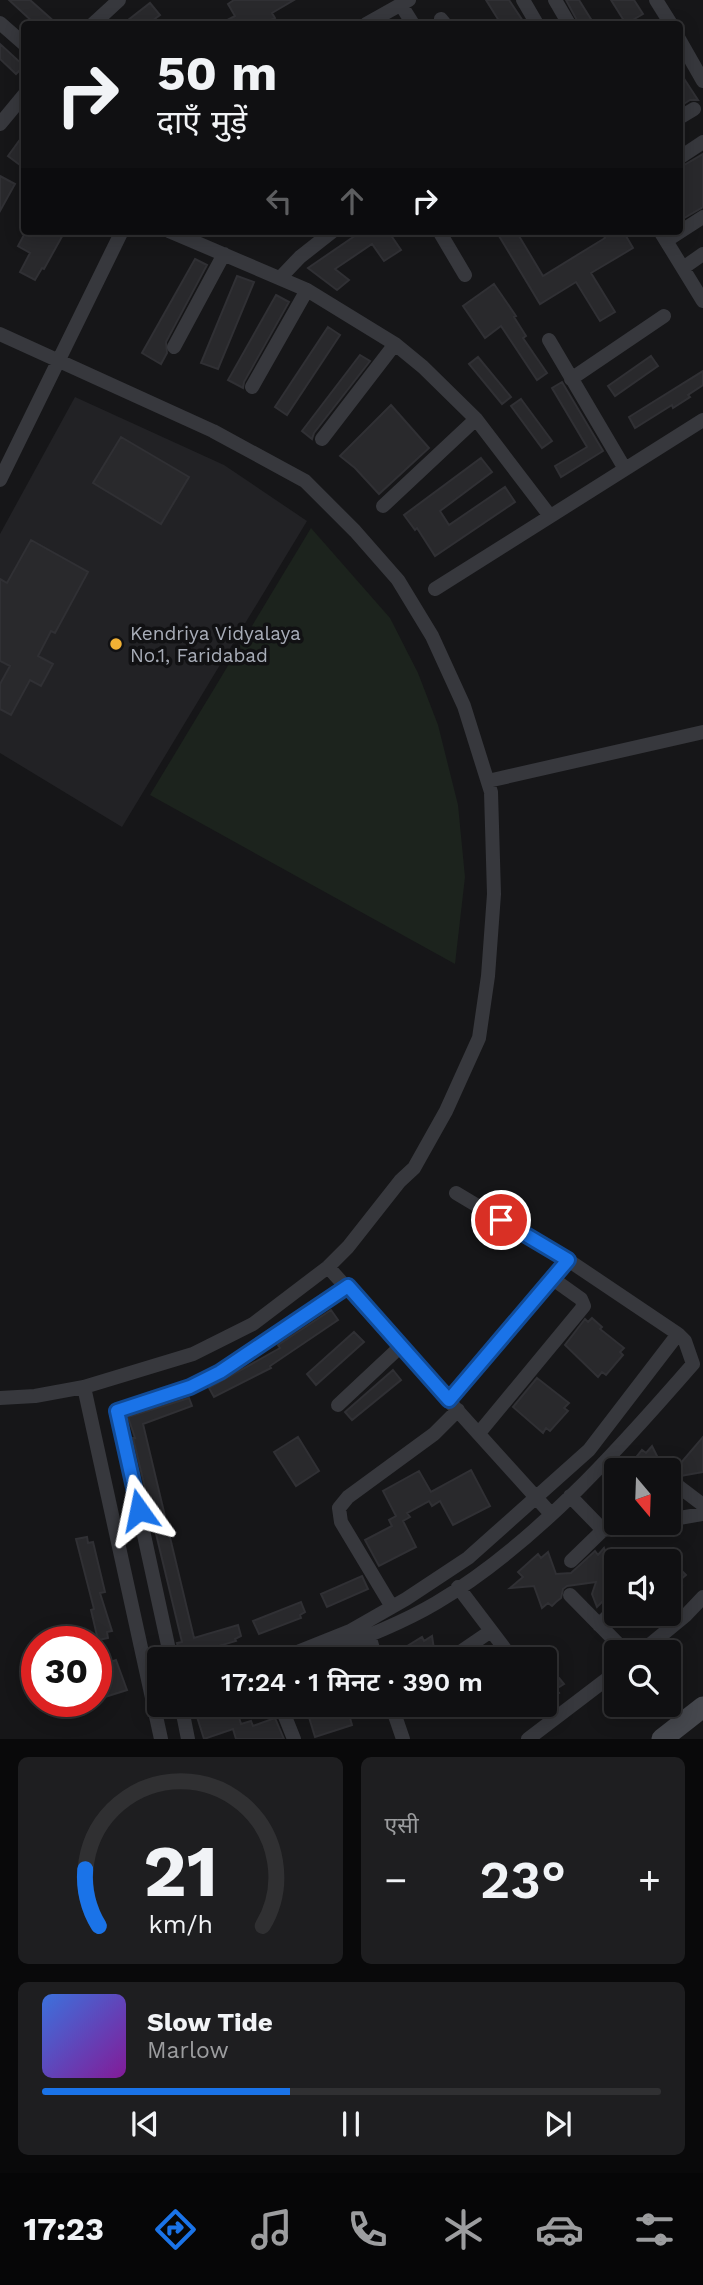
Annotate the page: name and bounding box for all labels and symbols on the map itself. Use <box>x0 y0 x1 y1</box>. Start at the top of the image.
place label: Kendriya Vidyalaya No.1, Faridabad <box>130 622 301 667</box>
marker: Kendriya Vidyalaya No.1, Faridabad <box>108 636 124 652</box>
pin <box>471 1190 531 1250</box>
north arrow <box>604 1458 681 1535</box>
position arrow <box>102 1473 176 1547</box>
speed limit sign: 30 <box>21 1626 112 1717</box>

